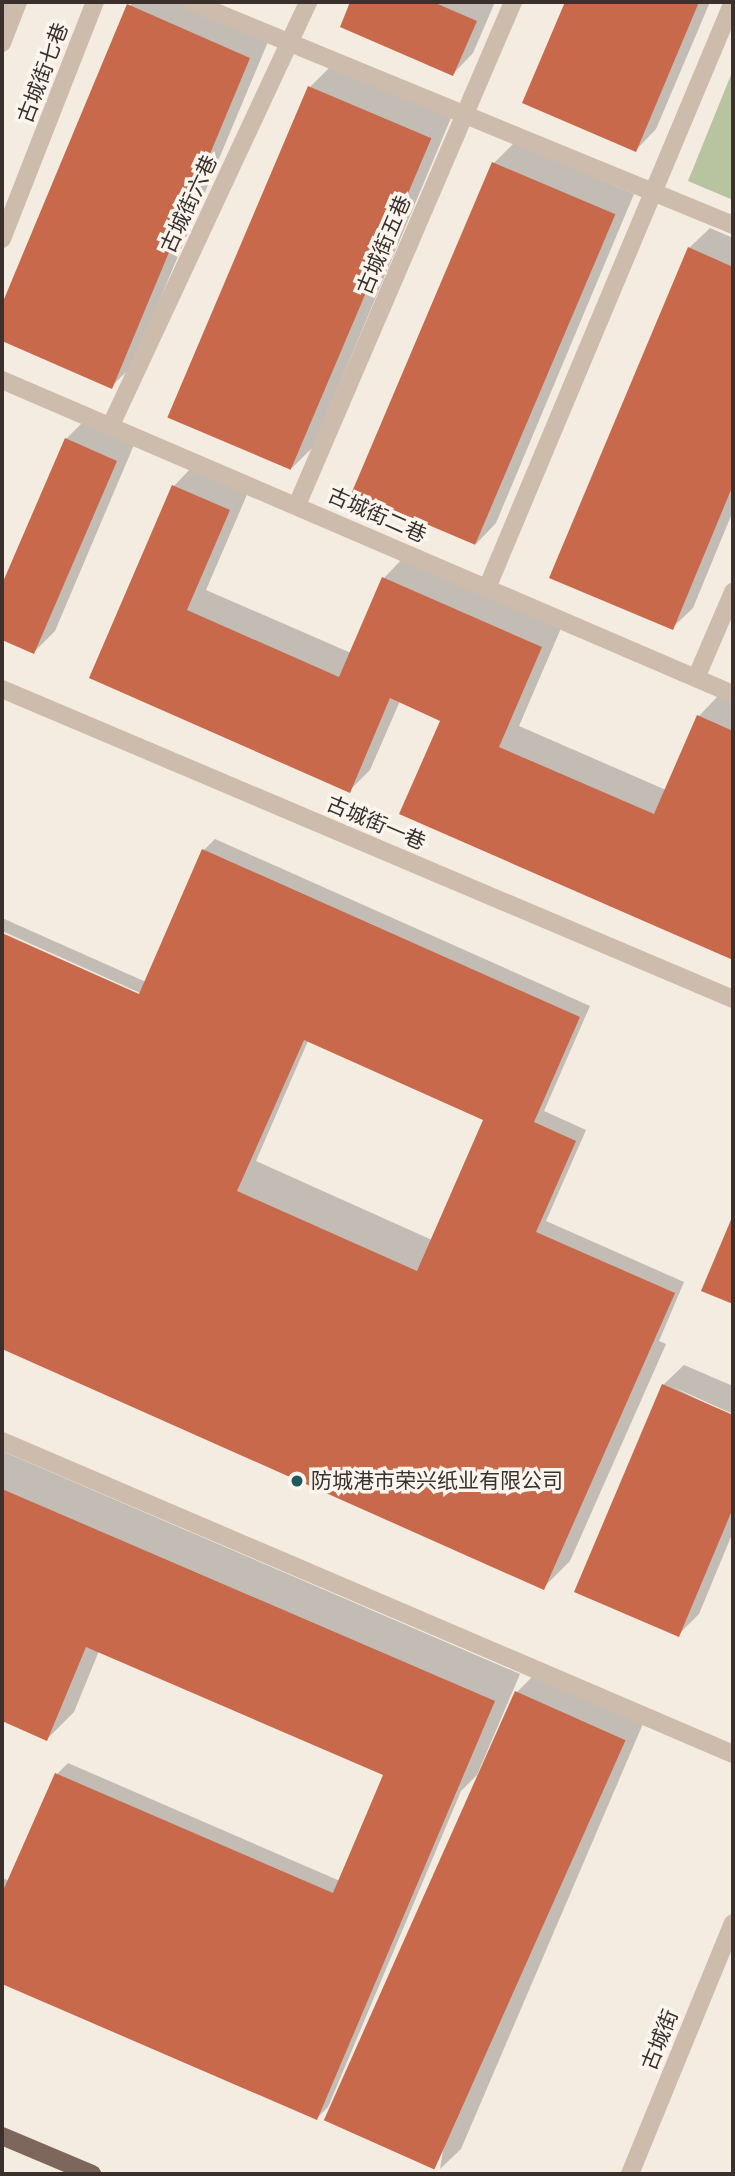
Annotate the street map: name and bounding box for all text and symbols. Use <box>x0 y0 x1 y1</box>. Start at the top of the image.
street label: 古城街七巷 <box>12 19 74 127</box>
street label: 古城街六巷 <box>155 151 223 257</box>
street label: 古城街五巷 <box>352 192 416 298</box>
street label: 古城街二巷 <box>324 482 430 548</box>
street label: 古城街一巷 <box>323 791 429 855</box>
place label: 防城港市荣兴纸业有限公司 <box>311 1468 563 1494</box>
marker: 防城港市荣兴纸业有限公司 <box>289 1473 305 1489</box>
street label: 古城街 <box>637 2006 683 2074</box>

